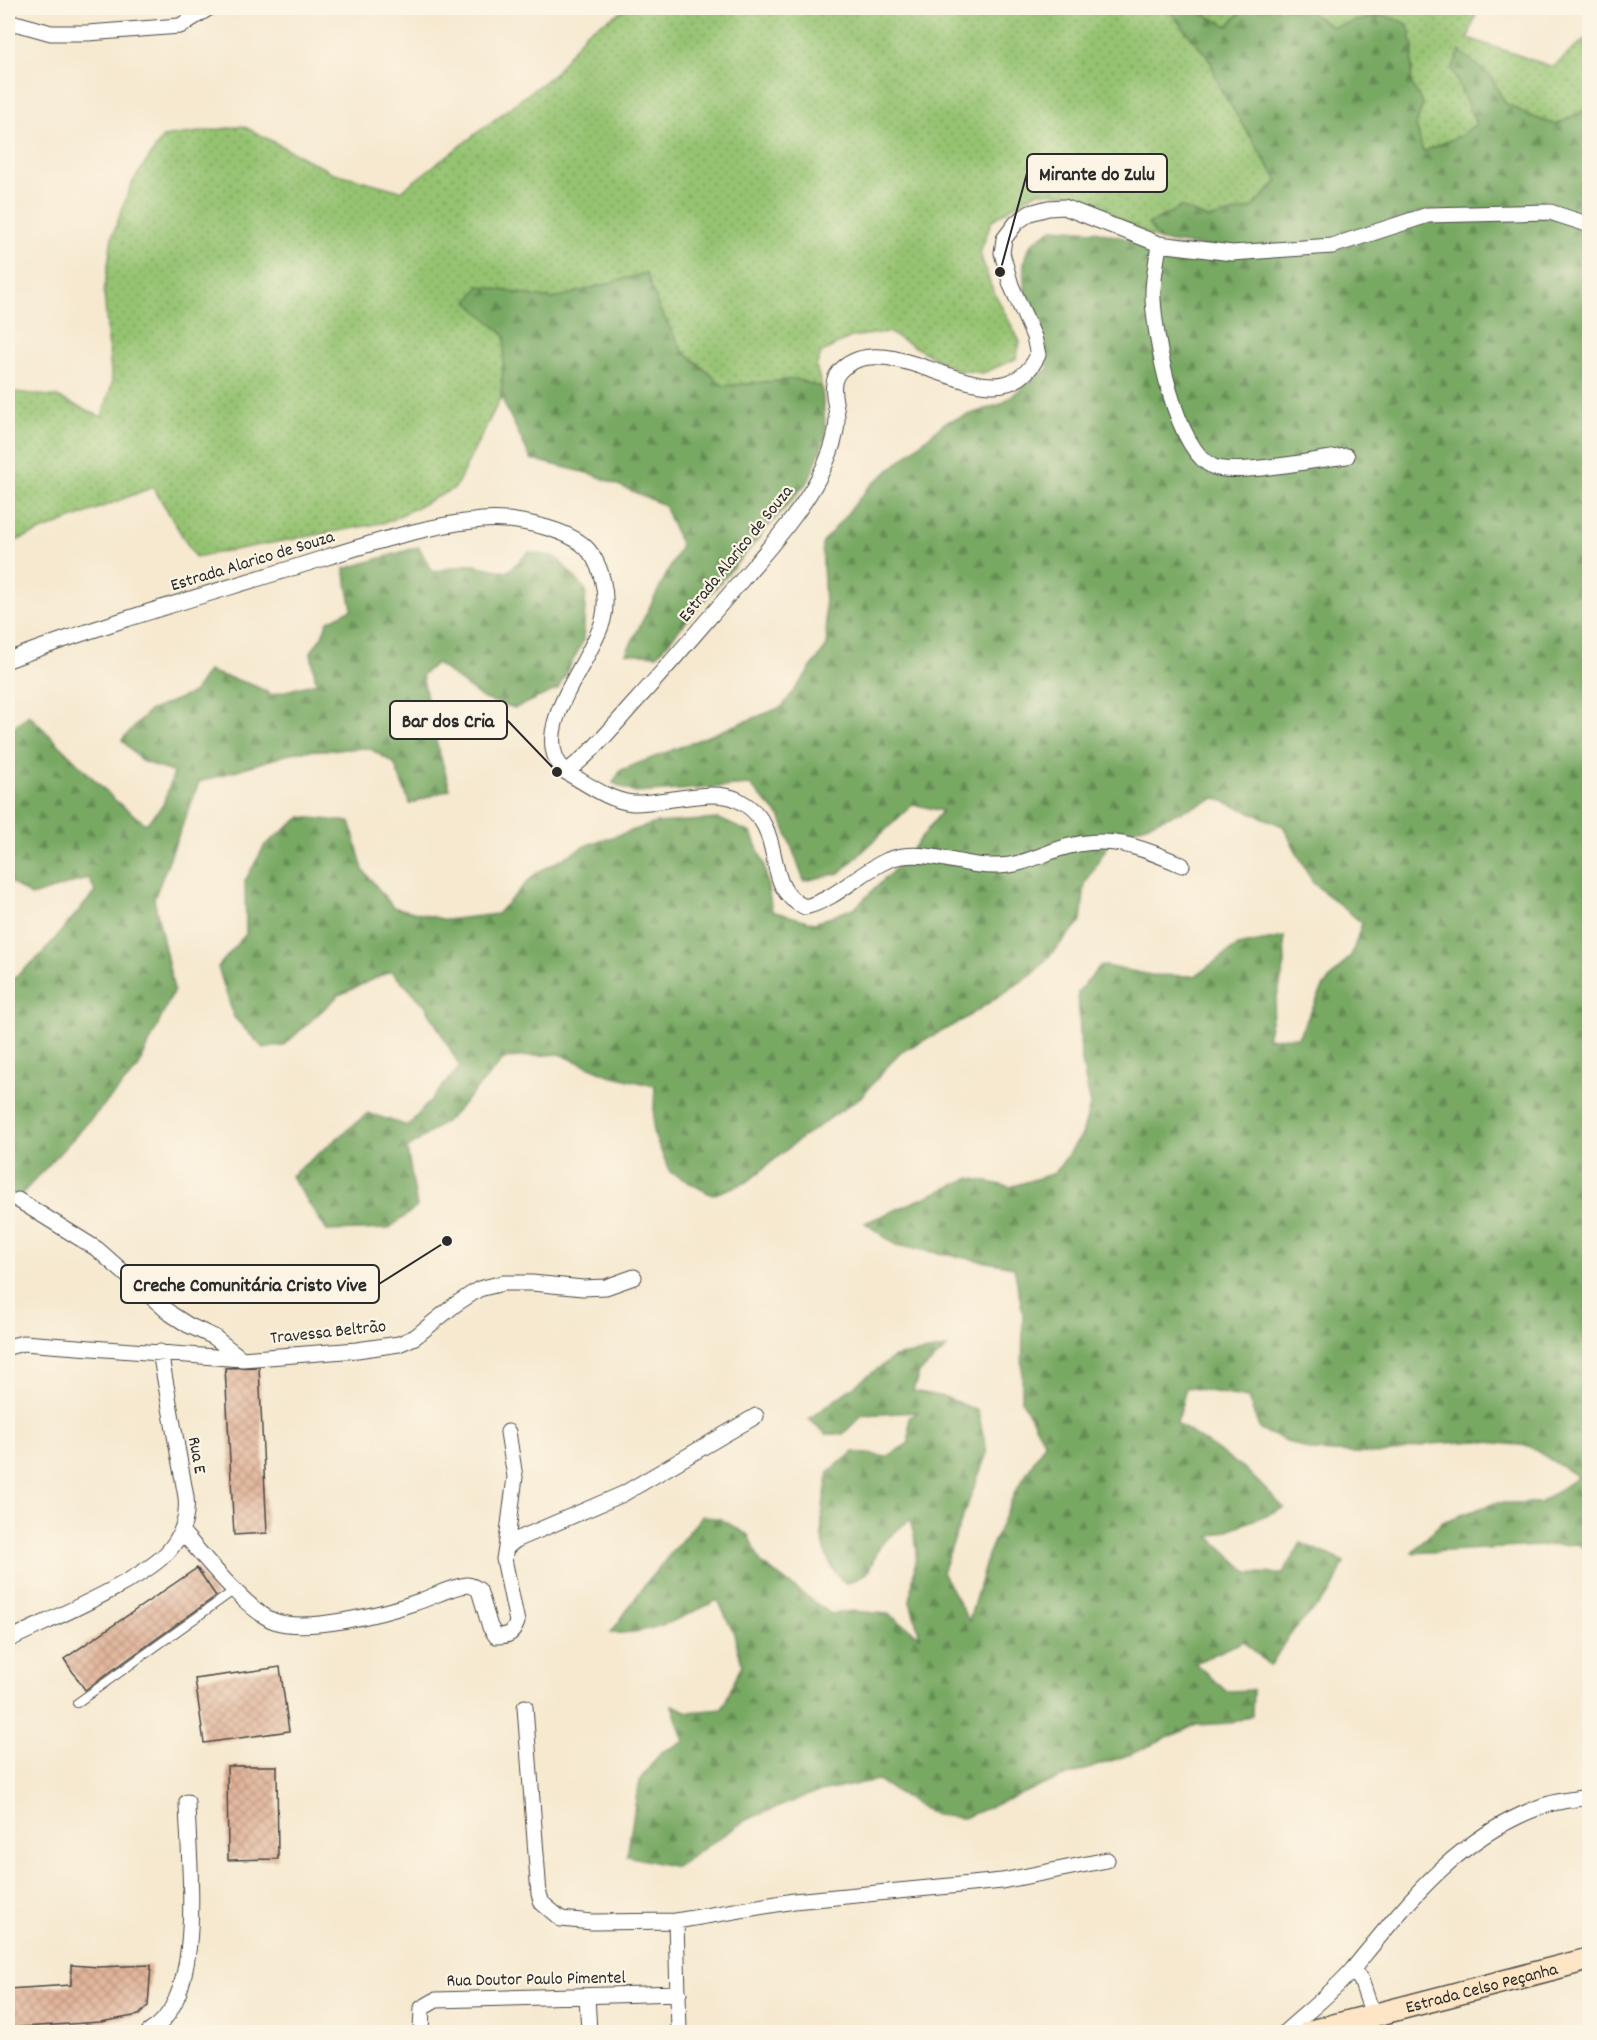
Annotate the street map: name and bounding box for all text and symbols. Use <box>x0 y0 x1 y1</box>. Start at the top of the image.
callout: Mirante do Zulu <box>1027 154 1167 192</box>
text: Mirante do Zulu <box>1039 162 1155 190</box>
street label: Estrada Alarico de Souza <box>674 480 800 628</box>
street label: Estrada Alarico de Souza <box>168 525 338 599</box>
callout: Bar dos Cria <box>390 701 507 739</box>
text: Bar dos Cria <box>402 709 495 737</box>
callout: Creche Comunitária Cristo Vive <box>121 1265 379 1303</box>
text: Creche Comunitária Cristo Vive <box>133 1273 367 1301</box>
street label: Travessa Beltrão <box>269 1315 388 1352</box>
street label: Rua E <box>180 1435 211 1476</box>
street label: Estrada Celso Peçanha <box>1403 1958 1561 2021</box>
street label: Rua Doutor Paulo Pimentel <box>446 1966 627 1995</box>

